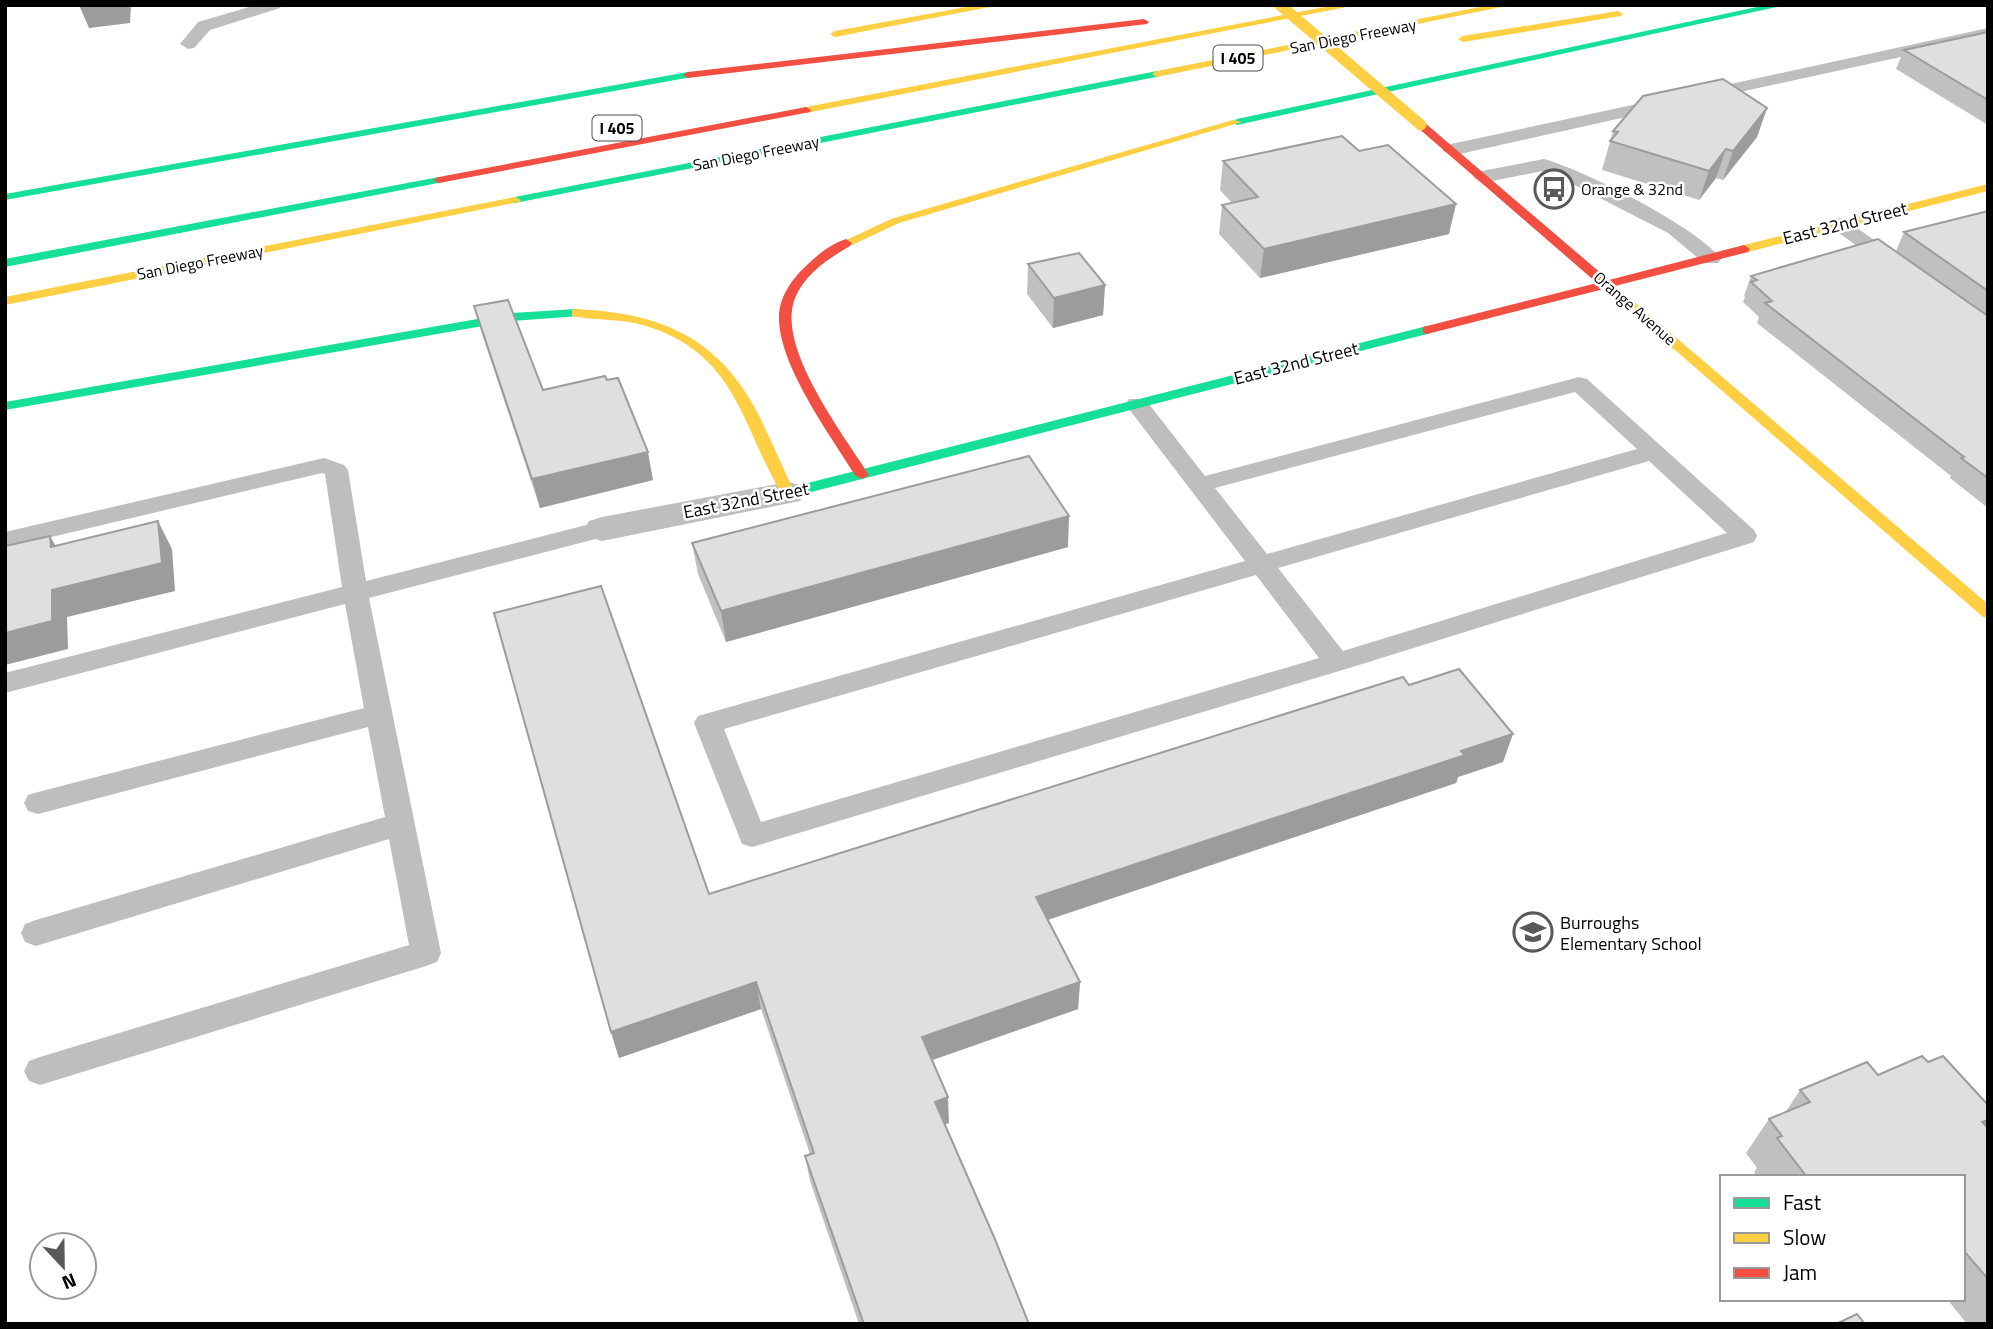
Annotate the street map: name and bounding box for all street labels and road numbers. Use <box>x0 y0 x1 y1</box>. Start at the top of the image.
street label: San Diego Freeway <box>1288 12 1418 60</box>
road number: I 405 <box>1214 46 1262 71</box>
road number: I 405 <box>592 116 642 140</box>
street label: San Diego Freeway <box>691 129 821 177</box>
street label: East 32nd Street <box>1780 194 1911 252</box>
street label: San Diego Freeway <box>135 238 265 286</box>
street label: Orange Avenue <box>1588 265 1682 351</box>
street label: East 32nd Street <box>1231 334 1362 392</box>
street label: East 32nd Street <box>681 474 812 525</box>

